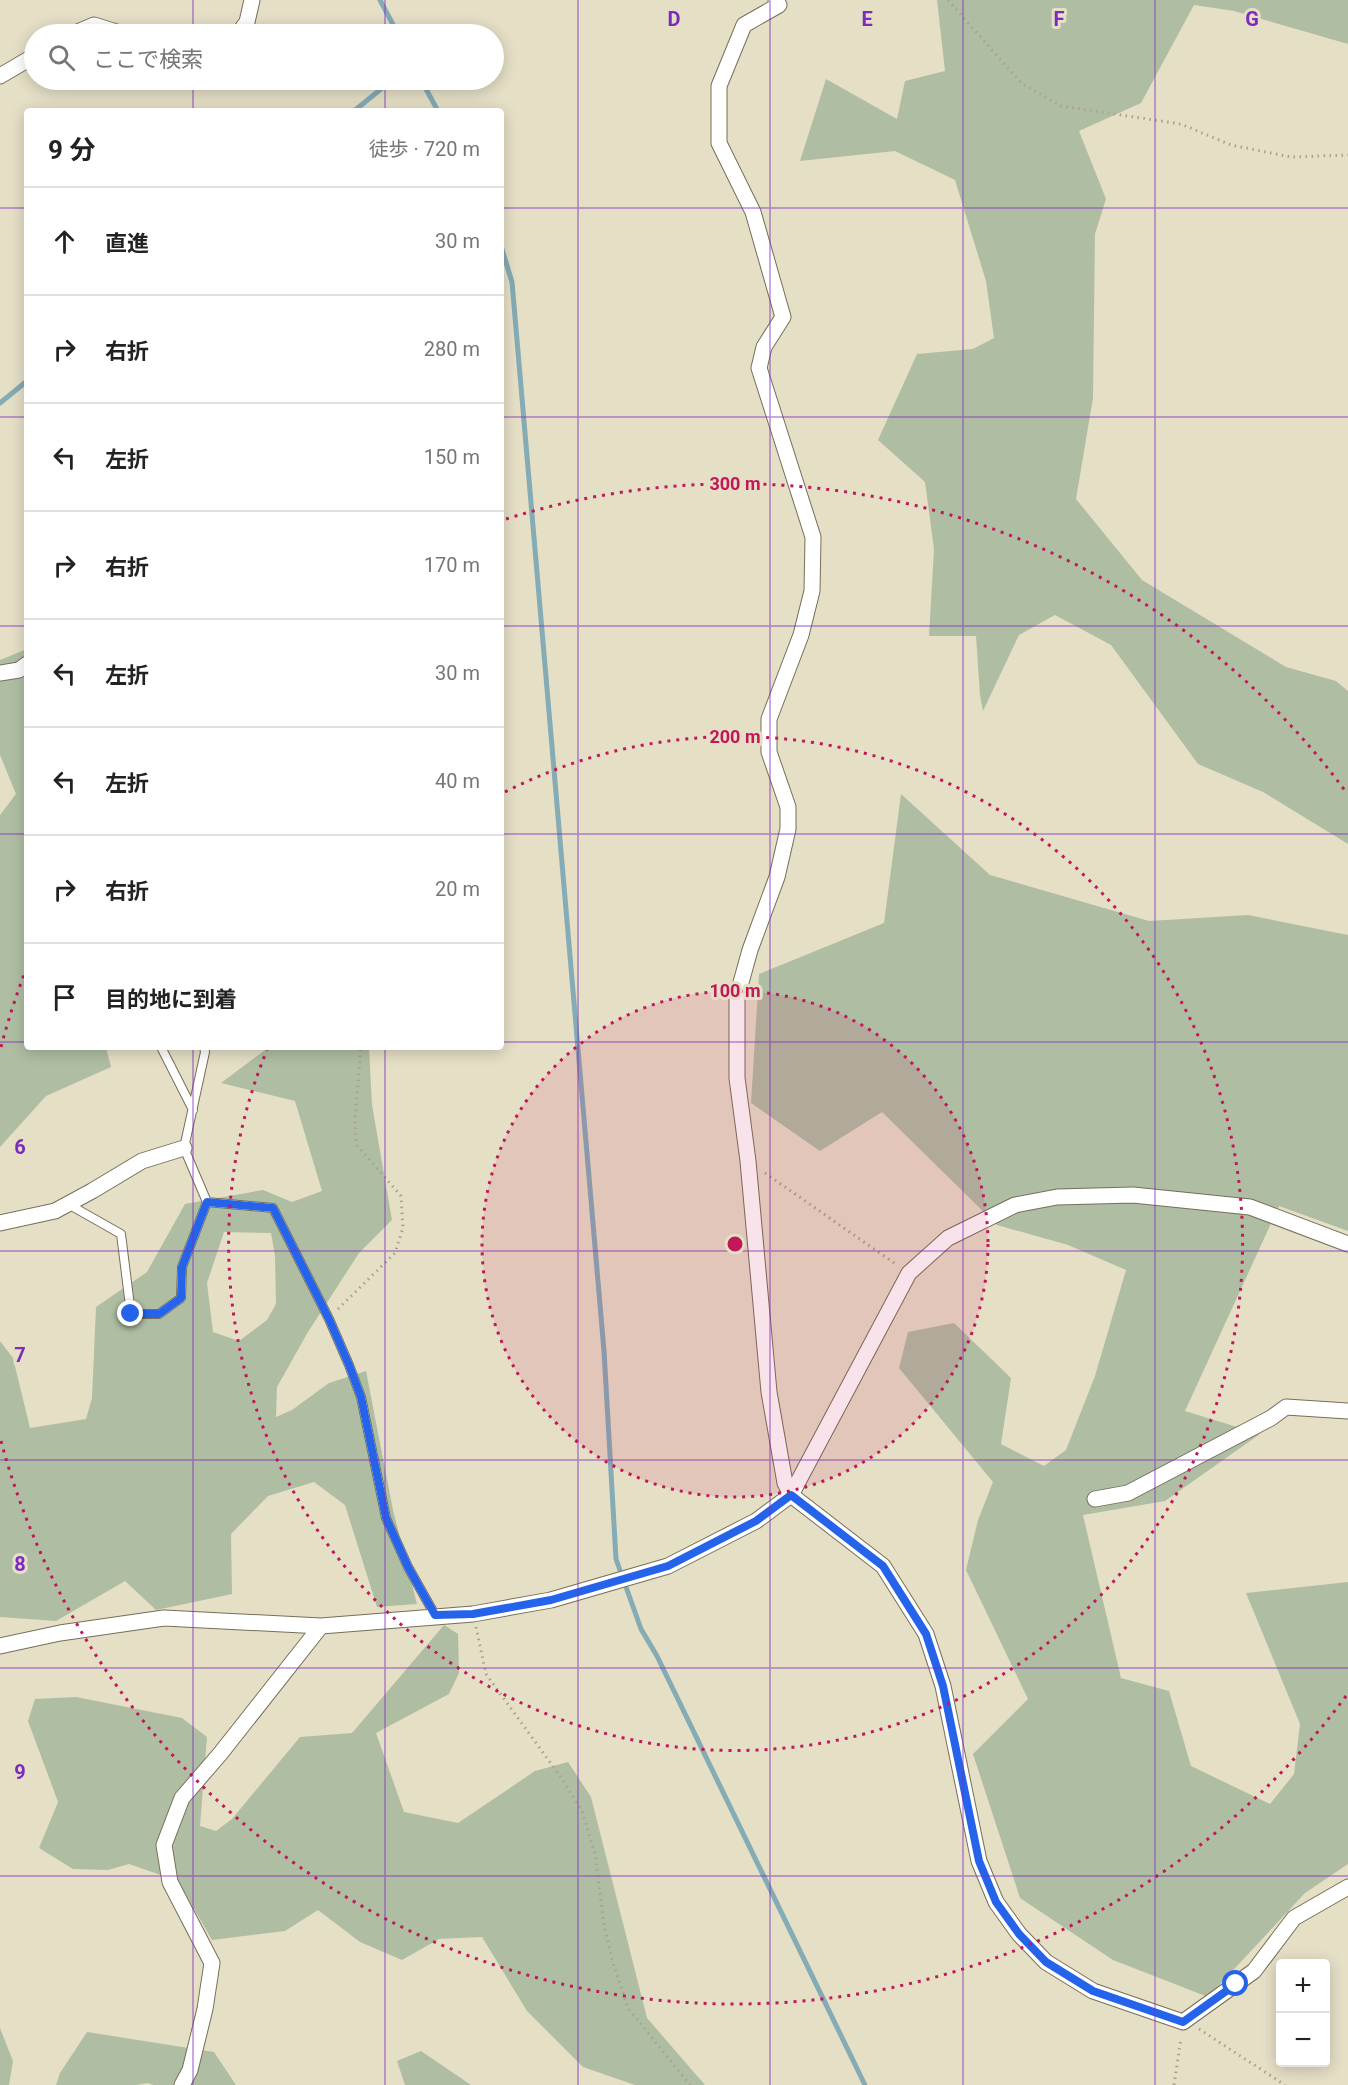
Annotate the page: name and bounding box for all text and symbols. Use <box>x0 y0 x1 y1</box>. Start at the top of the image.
text: D <box>668 7 681 31</box>
text: E <box>861 7 873 31</box>
text: F <box>1054 7 1065 31</box>
text: G <box>1245 7 1259 31</box>
search box <box>24 24 504 90</box>
icon: search <box>45 41 78 74</box>
text: ここで検索 <box>93 47 203 72</box>
text: 9 分 <box>48 135 95 165</box>
text: 徒歩 · 720 m <box>369 137 480 161</box>
icon: ahead <box>48 225 81 258</box>
text: 30 m <box>435 229 480 253</box>
text: 直進 <box>105 231 149 256</box>
icon: right <box>48 333 81 366</box>
text: 280 m <box>424 337 480 361</box>
text: 右折 <box>105 339 149 364</box>
icon: left <box>48 441 81 474</box>
text: 150 m <box>424 445 480 469</box>
text: 左折 <box>105 447 149 472</box>
text: 300 m <box>709 473 761 494</box>
icon: right <box>48 549 81 582</box>
text: 170 m <box>424 553 480 577</box>
text: 右折 <box>105 555 149 580</box>
icon: left <box>48 657 81 690</box>
text: 30 m <box>435 661 480 685</box>
text: 左折 <box>105 663 149 688</box>
text: 200 m <box>709 726 761 747</box>
icon: left <box>48 765 81 798</box>
text: 40 m <box>435 769 480 793</box>
text: 左折 <box>105 771 149 796</box>
icon: right <box>48 873 81 906</box>
text: 20 m <box>435 877 480 901</box>
text: 右折 <box>105 879 149 904</box>
text: 100 m <box>709 980 761 1001</box>
icon: arrive <box>48 981 81 1014</box>
text: 目的地に到着 <box>105 987 237 1012</box>
text: 6 <box>14 1135 26 1159</box>
centre of rings <box>725 1234 745 1254</box>
route end <box>117 1300 143 1326</box>
text: 7 <box>14 1343 26 1367</box>
text: 8 <box>14 1552 26 1576</box>
text: 9 <box>14 1760 26 1784</box>
map controls <box>1276 1959 1330 2067</box>
button: + <box>1276 1959 1330 2013</box>
route start <box>1222 1970 1248 1996</box>
button: − <box>1276 2013 1330 2067</box>

